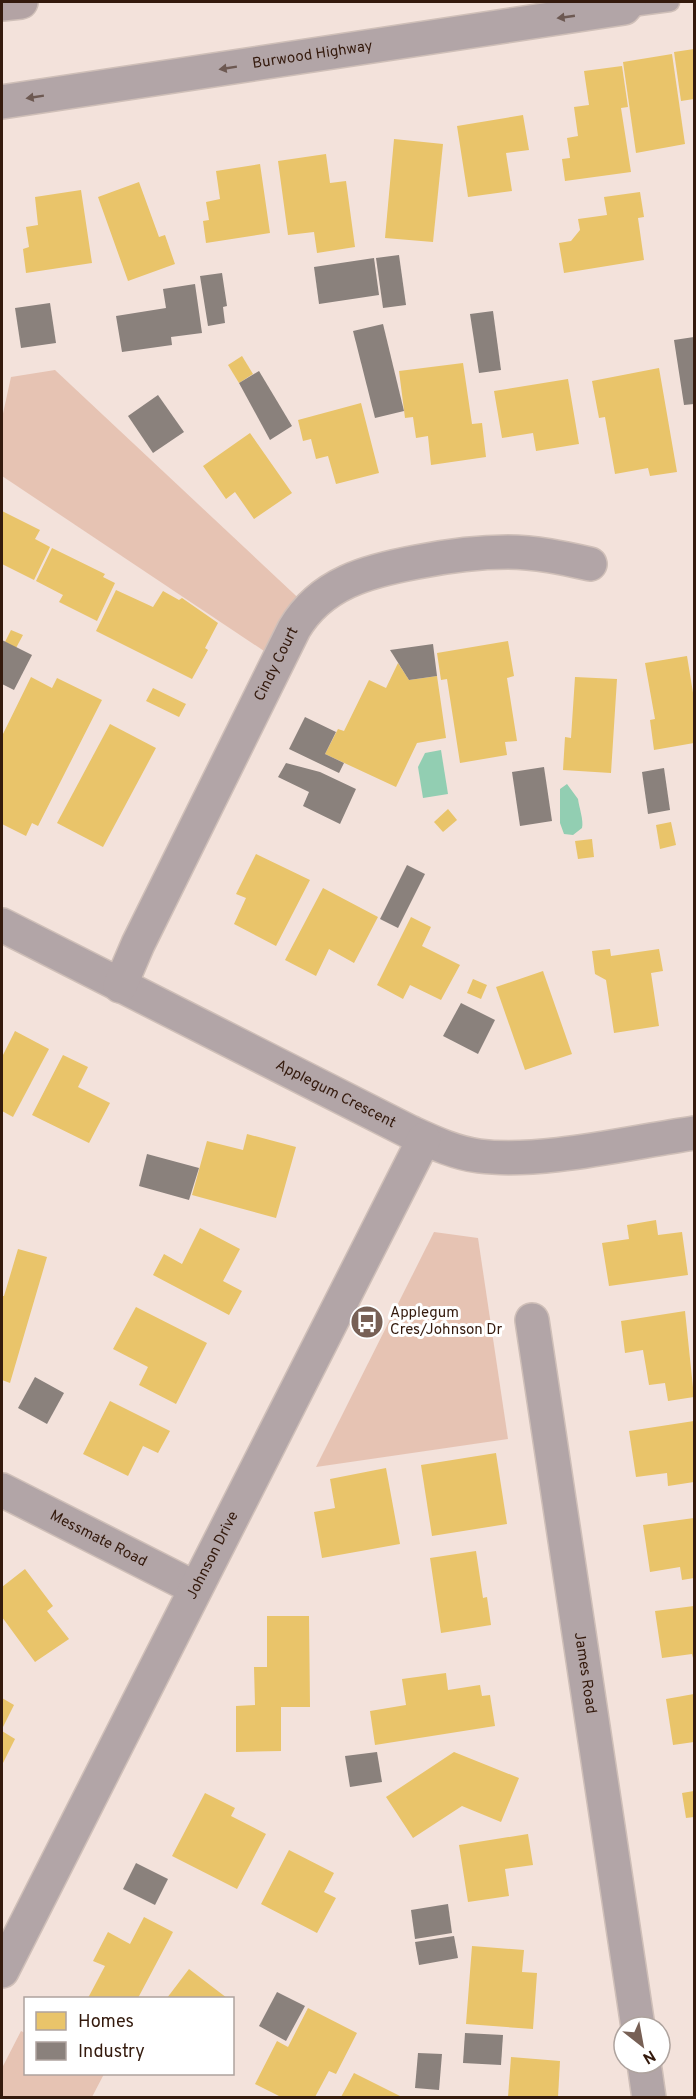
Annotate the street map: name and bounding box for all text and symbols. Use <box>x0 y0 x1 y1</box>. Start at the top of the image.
one-way arrow <box>556 12 575 21</box>
street label: Burwood Highway <box>251 37 374 74</box>
one-way arrow <box>218 63 237 72</box>
one-way arrow <box>25 93 44 102</box>
street label: Cindy Court <box>250 624 303 704</box>
street label: Applegum Crescent <box>272 1056 399 1133</box>
bus stop icon: Applegum Cres/Johnson Dr <box>349 1304 385 1340</box>
place label: Applegum Cres/Johnson Dr <box>390 1304 503 1340</box>
street label: Messmate Road <box>47 1506 150 1571</box>
street label: Johnson Drive <box>183 1508 243 1603</box>
street label: James Road <box>569 1631 600 1715</box>
legend <box>24 1997 234 2075</box>
text: Homes <box>78 2011 134 2034</box>
north arrow <box>612 2015 672 2075</box>
text: Industry <box>78 2041 145 2064</box>
text: N <box>639 2045 659 2068</box>

